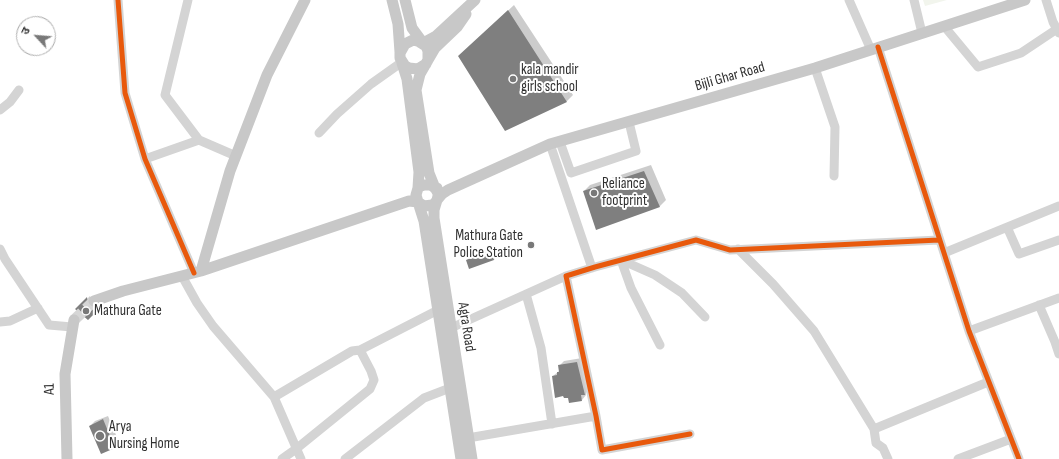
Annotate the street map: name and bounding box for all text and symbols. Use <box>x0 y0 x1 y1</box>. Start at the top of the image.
north arrow <box>16 16 56 56</box>
text: उ <box>18 25 33 37</box>
street label: Bijli Ghar Road <box>693 58 767 96</box>
place label: kala mandir girls school <box>521 61 579 96</box>
marker: kala mandir girls school <box>508 74 518 84</box>
place label: Reliance footprint <box>602 175 647 210</box>
marker: Reliance footprint <box>589 188 599 198</box>
place label: Mathura Gate Police Station <box>453 227 523 262</box>
marker: Mathura Gate Police Station <box>526 240 536 250</box>
street label: Agra Road <box>453 301 479 353</box>
place label: Mathura Gate <box>94 302 162 320</box>
marker: Mathura Gate <box>81 306 91 316</box>
street label: A1 <box>41 383 59 395</box>
place label: Arya Nursing Home <box>109 418 179 453</box>
marker: Arya Nursing Home <box>94 430 106 442</box>

